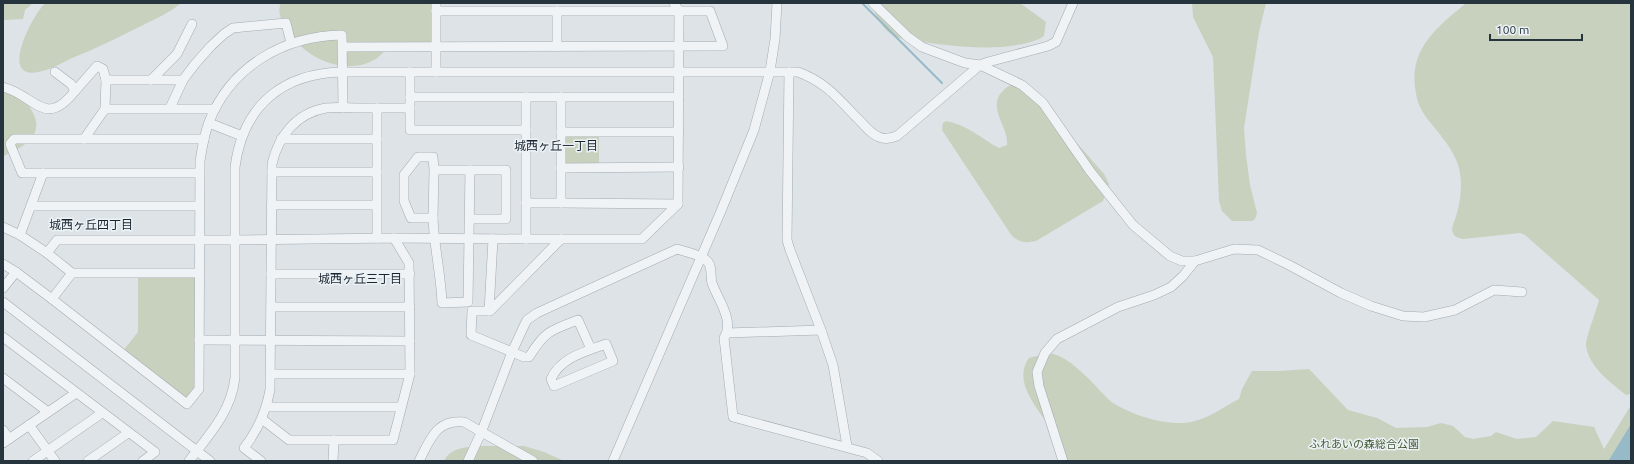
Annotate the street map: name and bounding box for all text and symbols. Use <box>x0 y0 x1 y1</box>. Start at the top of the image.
scale bar <box>1490 16 1582 42</box>
text: 100 m <box>1496 23 1529 36</box>
district label: 城西ヶ丘一丁目 <box>514 139 598 152</box>
district label: 城西ヶ丘四丁目 <box>49 218 133 231</box>
district label: 城西ヶ丘三丁目 <box>318 272 402 285</box>
park label: ふれあいの森総合公園 <box>1309 438 1419 450</box>

